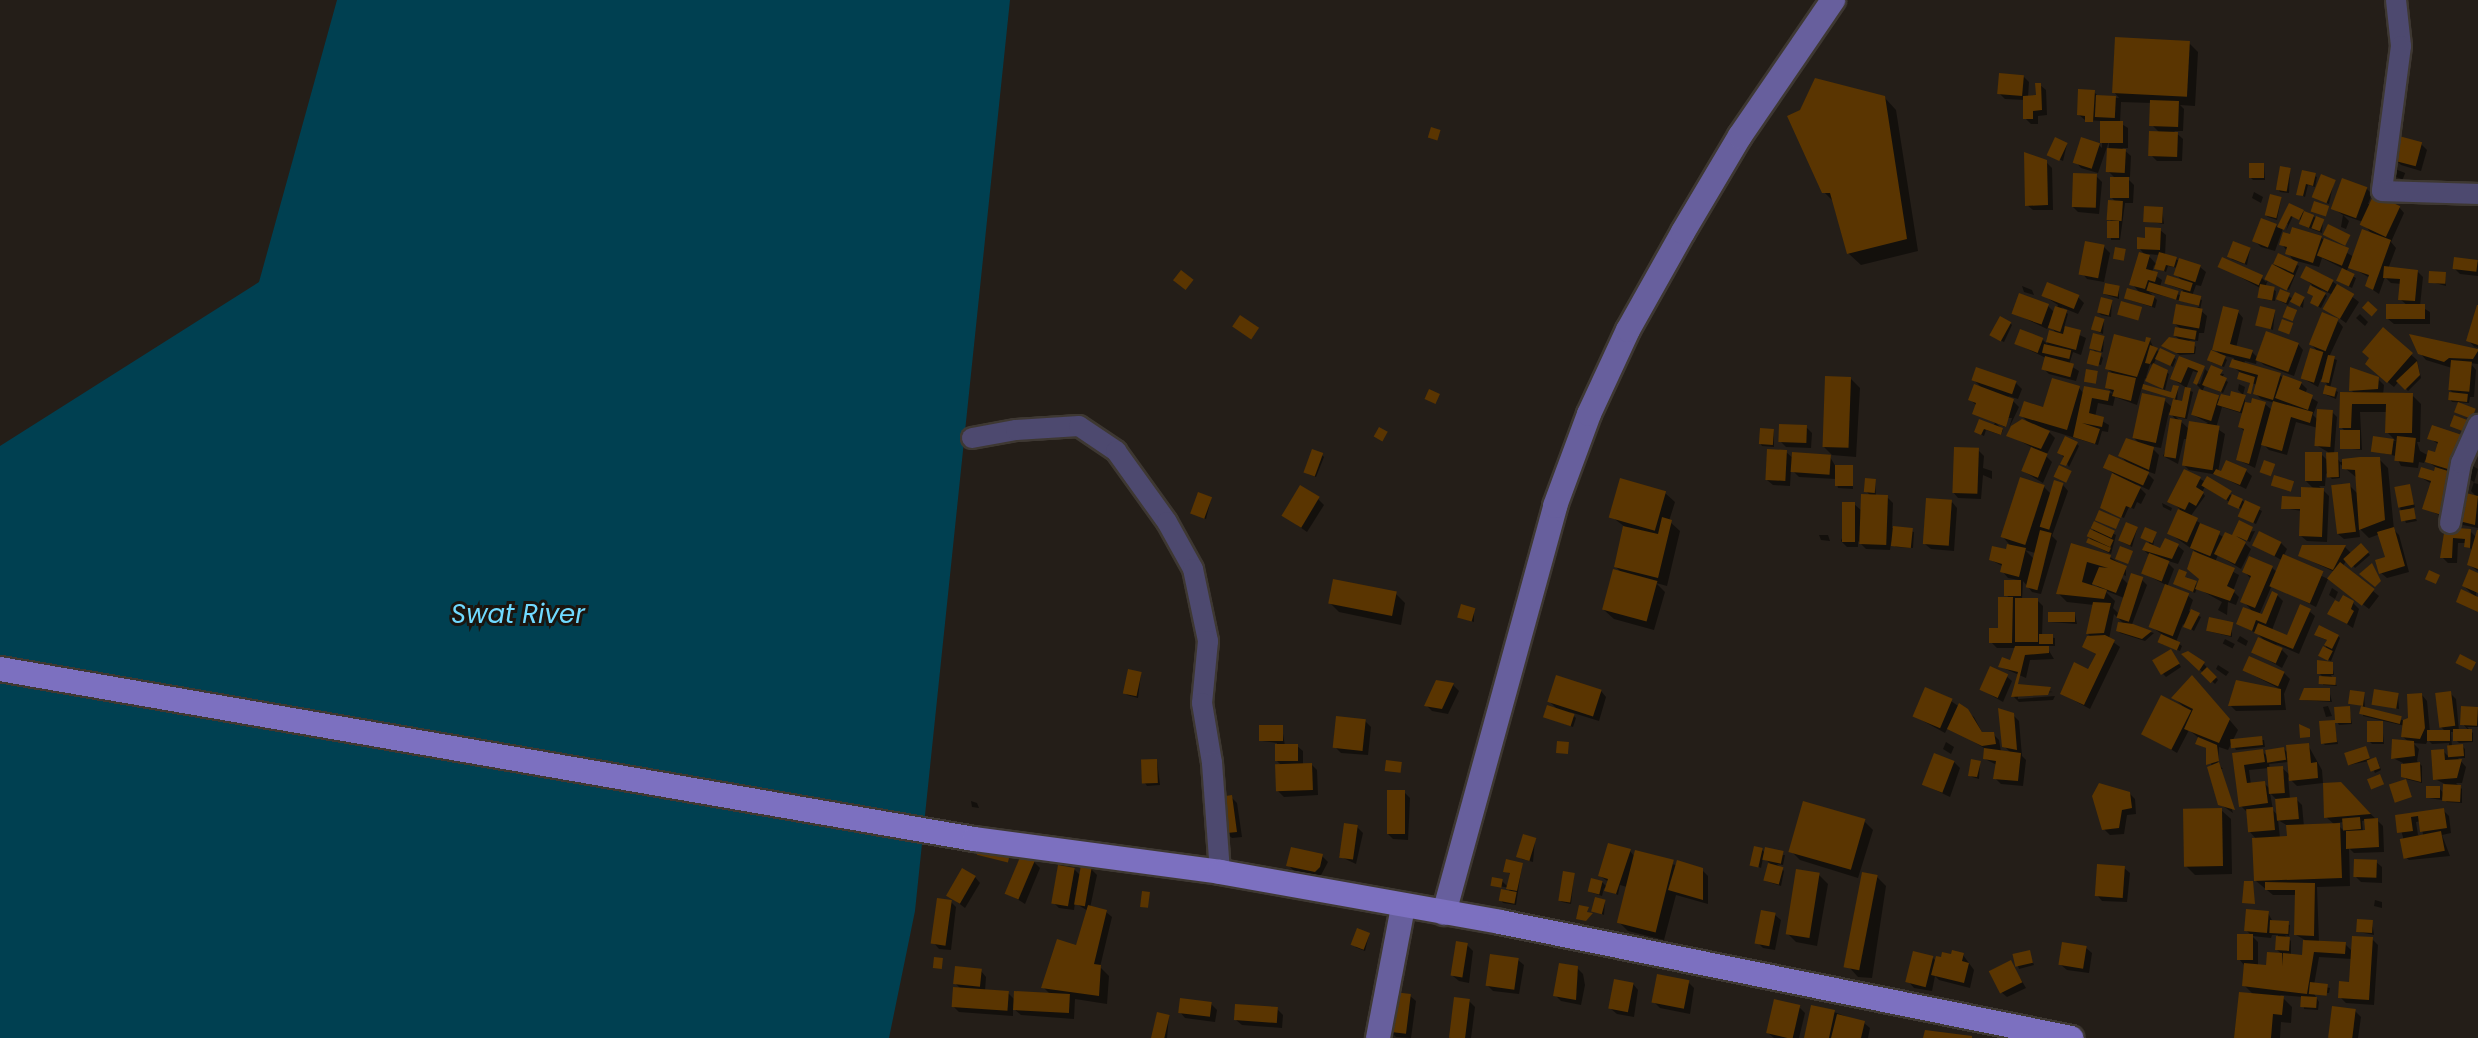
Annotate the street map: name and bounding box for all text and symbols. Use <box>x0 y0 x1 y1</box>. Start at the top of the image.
water label: Swat River <box>451 599 585 631</box>

